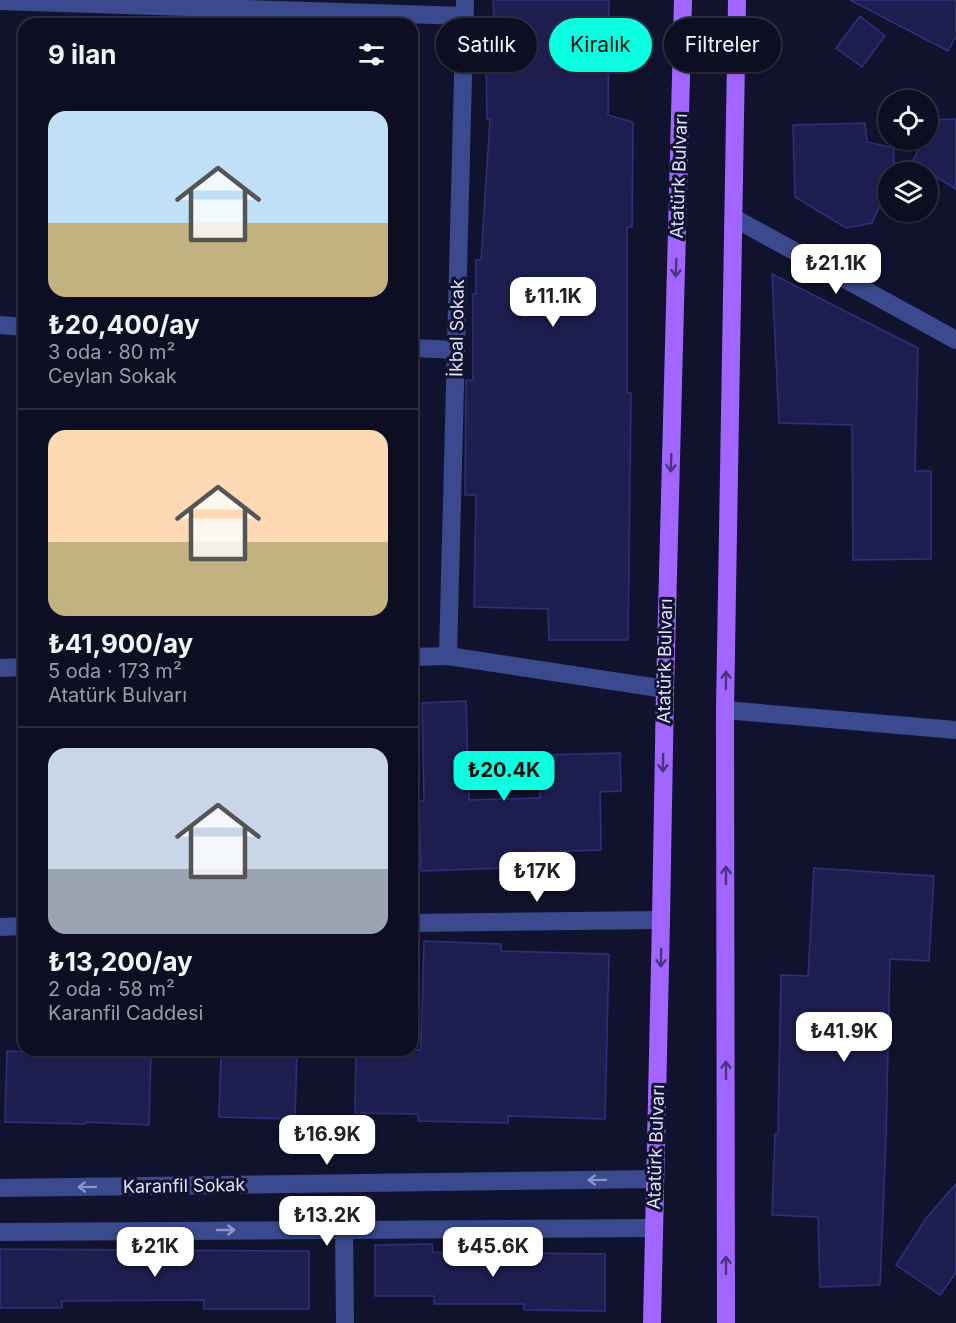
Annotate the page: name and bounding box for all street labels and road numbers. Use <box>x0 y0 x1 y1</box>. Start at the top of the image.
street label: Atatürk Bulvarı <box>666 113 691 239</box>
street label: İkbal Sokak <box>444 279 468 377</box>
street label: Atatürk Bulvarı <box>653 598 676 724</box>
street label: Atatürk Bulvarı <box>643 1084 668 1210</box>
street label: Karanfil Sokak <box>123 1174 245 1197</box>

